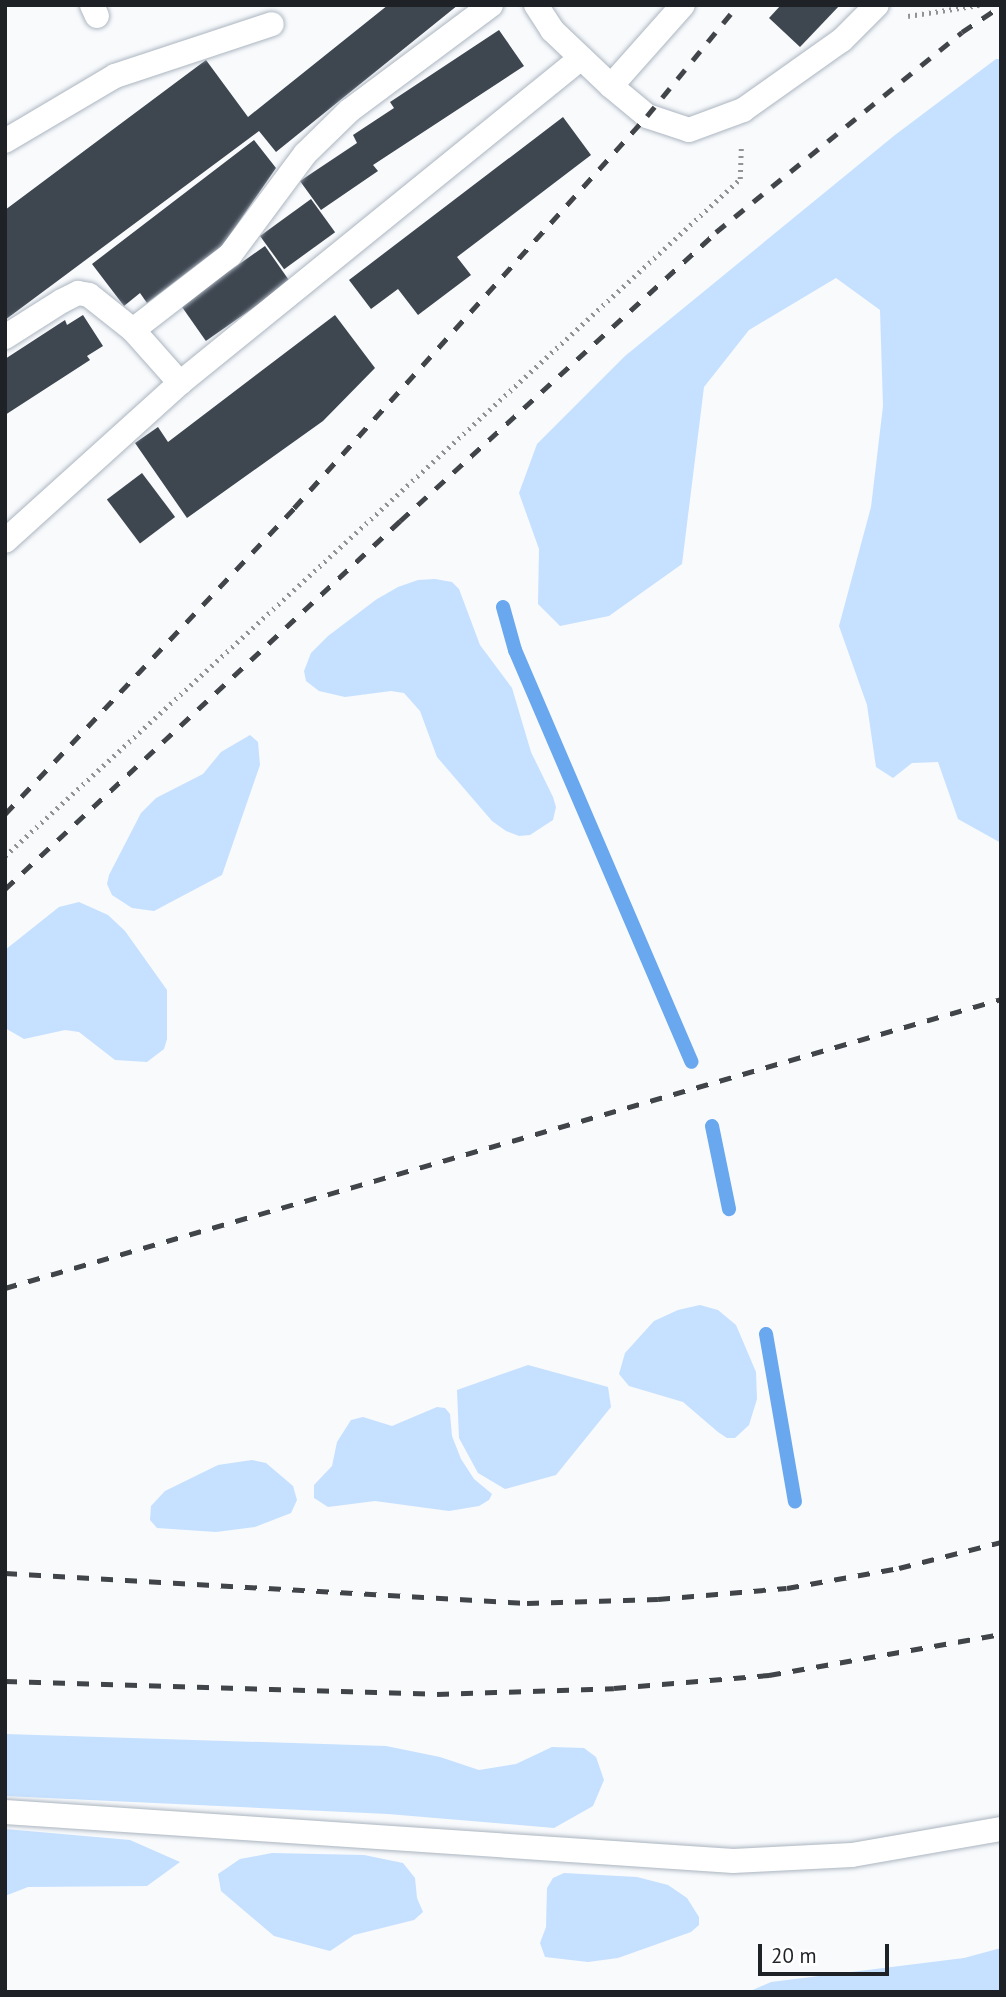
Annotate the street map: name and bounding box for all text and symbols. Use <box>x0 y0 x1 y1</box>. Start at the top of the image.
scale bar <box>761 1930 892 1974</box>
text: 20 m <box>771 1942 817 1969</box>

